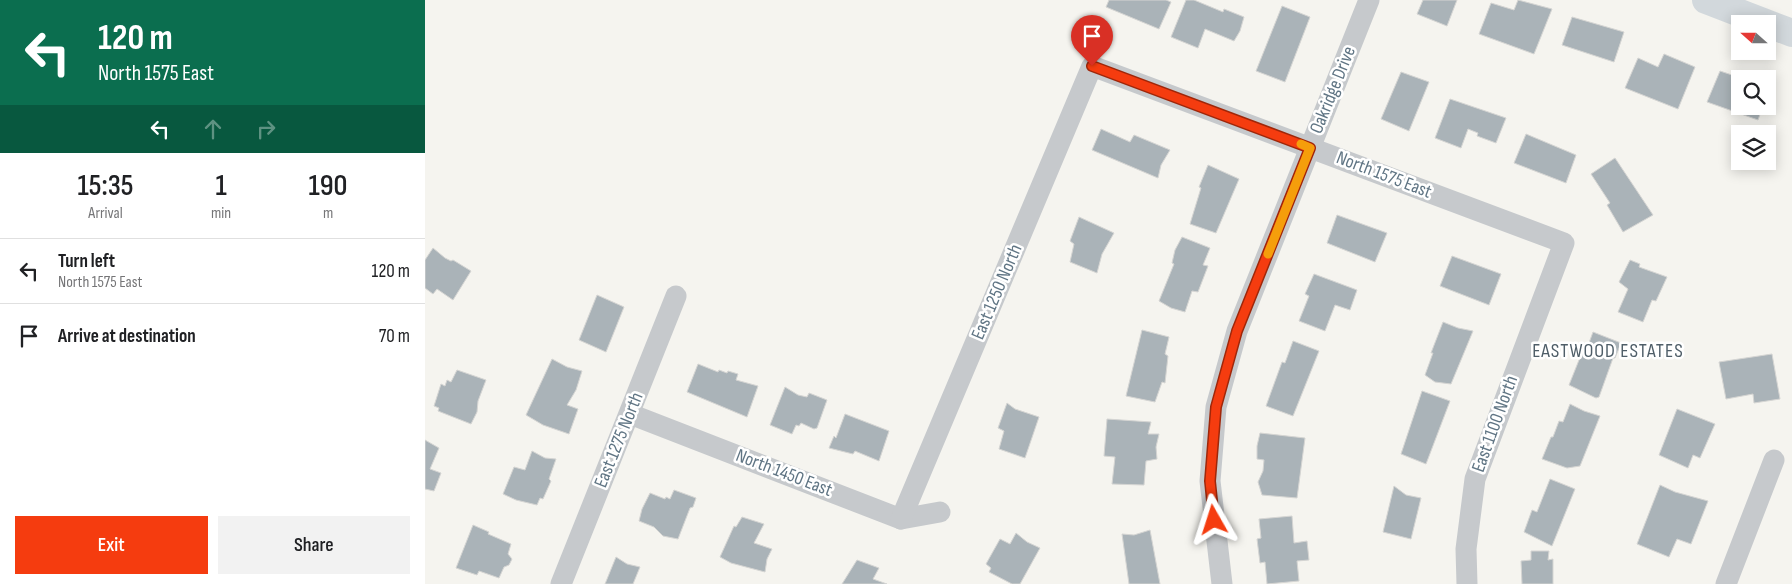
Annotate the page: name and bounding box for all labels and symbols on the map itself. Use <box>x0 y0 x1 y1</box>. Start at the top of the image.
pin <box>1071 15 1113 66</box>
north arrow <box>1731 15 1776 60</box>
street label: Oakridge Drive <box>1305 43 1361 137</box>
street label: North 1575 East <box>1333 146 1435 204</box>
street label: East 1250 North <box>967 241 1027 343</box>
district label: EASTWOOD ESTATES <box>1532 339 1684 363</box>
street label: East 1100 North <box>1467 373 1523 475</box>
street label: East 1275 North <box>589 389 649 491</box>
street label: North 1450 East <box>733 444 836 502</box>
position arrow <box>1187 493 1239 545</box>

